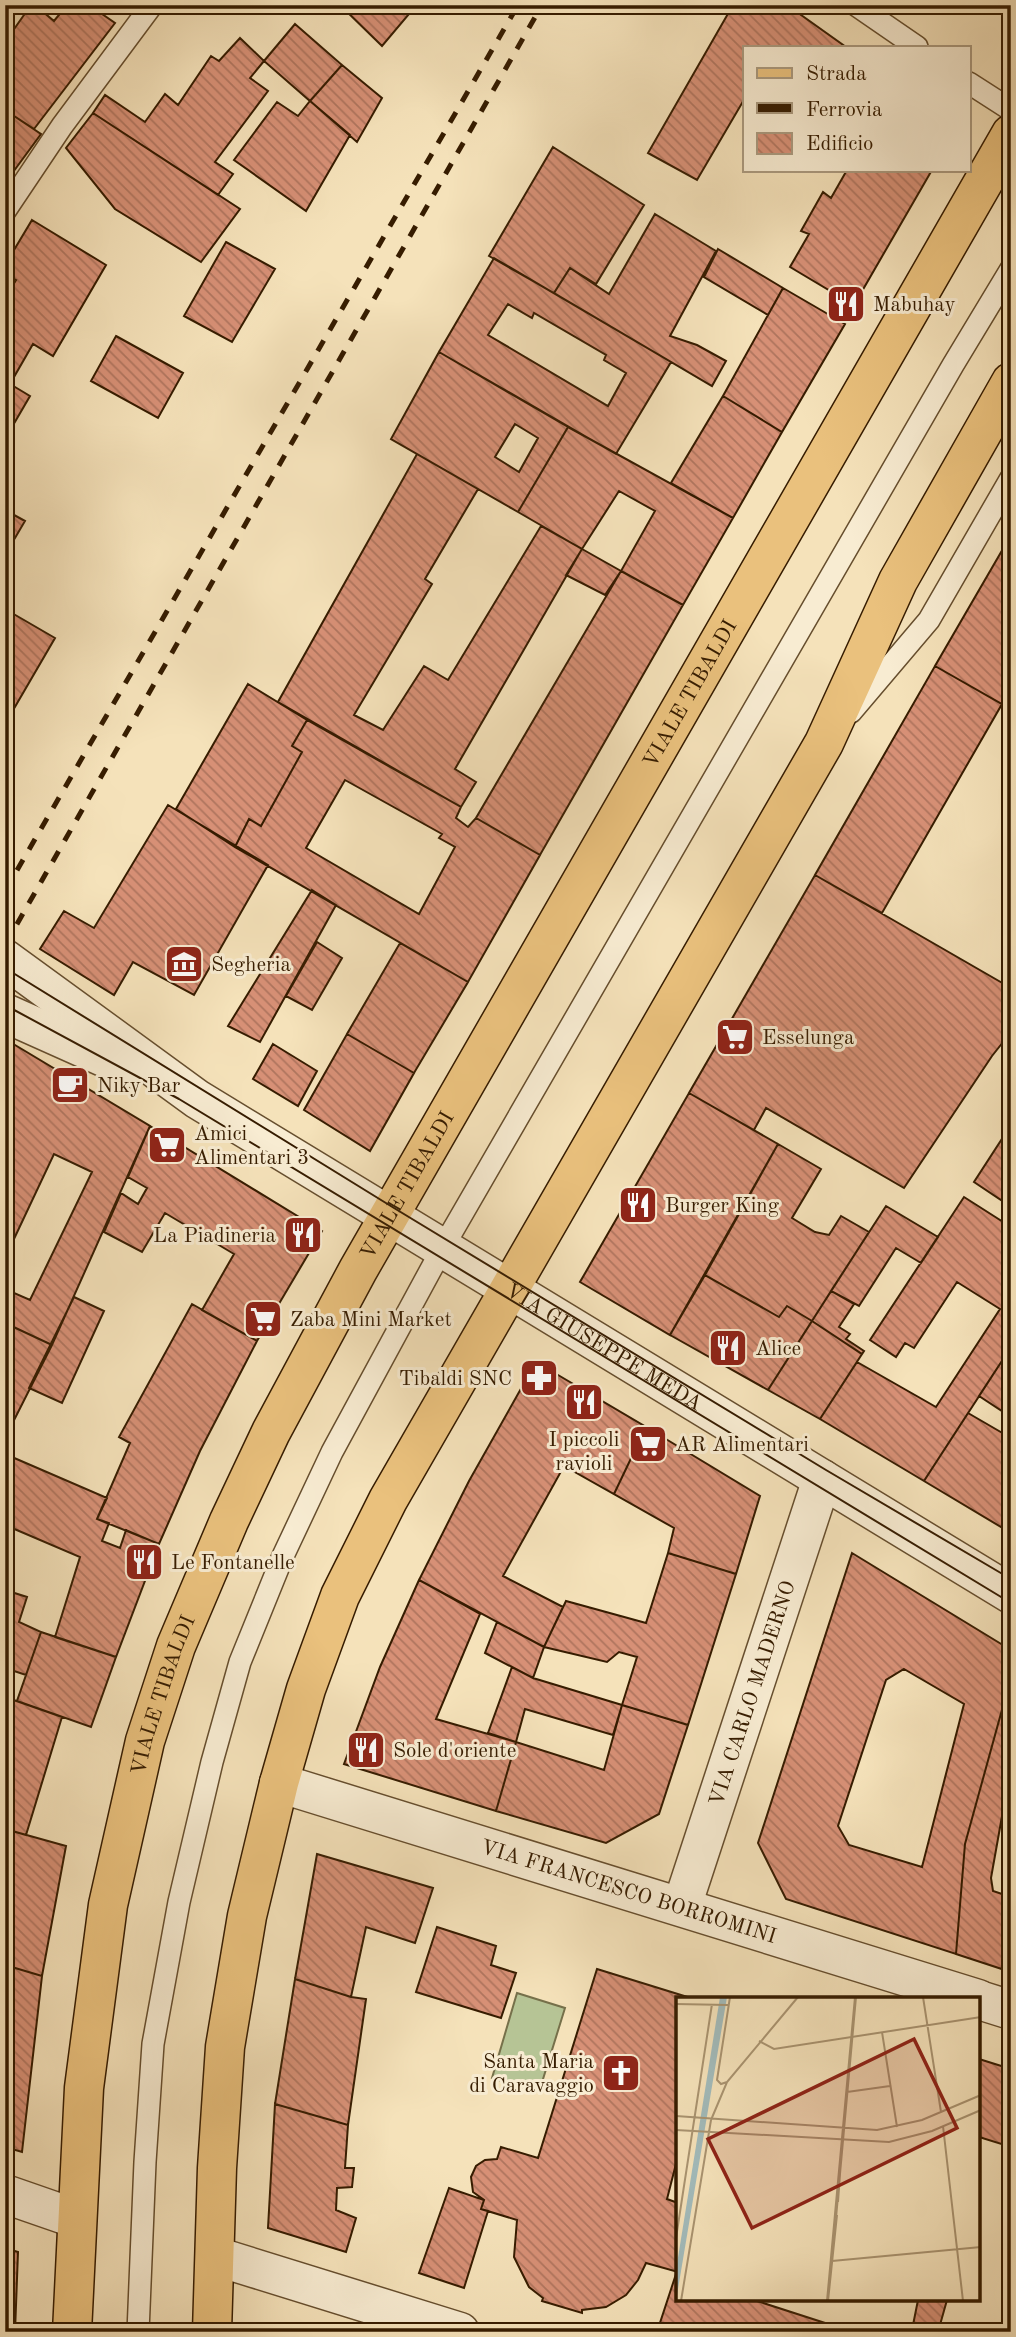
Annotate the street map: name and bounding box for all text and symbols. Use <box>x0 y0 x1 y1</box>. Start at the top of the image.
legend <box>743 46 970 172</box>
text: Strada <box>806 64 867 85</box>
text: Ferrovia <box>806 100 882 121</box>
text: Edificio <box>806 134 874 155</box>
restaurant icon: Mabuhay <box>825 283 867 325</box>
place label: Mabuhay <box>873 295 956 316</box>
street label: VIALE TIBALDI <box>640 617 741 772</box>
museum icon: Segheria <box>163 943 205 985</box>
place label: Segheria <box>211 955 291 976</box>
supermarket icon: Esselunga <box>714 1016 756 1058</box>
place label: Esselunga <box>762 1028 854 1049</box>
cafe icon: Niky Bar <box>49 1064 91 1106</box>
place label: Niky Bar <box>97 1076 181 1097</box>
street label: VIALE TIBALDI <box>357 1108 459 1263</box>
supermarket icon: Amici Alimentari 3 <box>146 1124 188 1166</box>
place label: Amici Alimentari 3 <box>194 1124 309 1169</box>
restaurant icon: Burger King <box>617 1184 659 1226</box>
place label: Burger King <box>665 1196 780 1217</box>
restaurant icon: La Piadineria <box>282 1214 324 1256</box>
place label: La Piadineria <box>153 1226 276 1247</box>
street label: VIA GIUSEPPE MEDA <box>501 1280 705 1415</box>
supermarket icon: Zaba Mini Market <box>242 1298 284 1340</box>
place label: Zaba Mini Market <box>290 1310 452 1331</box>
restaurant icon: Alice <box>707 1327 749 1369</box>
place label: Alice <box>755 1339 801 1360</box>
pharmacy icon: Tibaldi SNC <box>518 1357 560 1399</box>
place label: Tibaldi SNC <box>399 1369 512 1390</box>
restaurant icon: I piccoli ravioli <box>563 1381 605 1423</box>
supermarket icon: AR Alimentari <box>627 1423 669 1465</box>
place label: I piccoli ravioli <box>549 1430 619 1475</box>
place label: AR Alimentari <box>675 1435 809 1456</box>
restaurant icon: Le Fontanelle <box>123 1541 165 1583</box>
place label: Le Fontanelle <box>171 1553 295 1574</box>
street label: VIA CARLO MADERNO <box>707 1578 800 1809</box>
street label: VIALE TIBALDI <box>129 1613 200 1777</box>
restaurant icon: Sole d'oriente <box>345 1729 387 1771</box>
place label: Sole d'oriente <box>393 1741 516 1762</box>
street label: VIA FRANCESCO BORROMINI <box>478 1837 779 1948</box>
inset map <box>676 1997 981 2302</box>
place label: Santa Maria di Caravaggio <box>469 2052 594 2097</box>
church icon: Santa Maria di Caravaggio <box>600 2052 642 2094</box>

